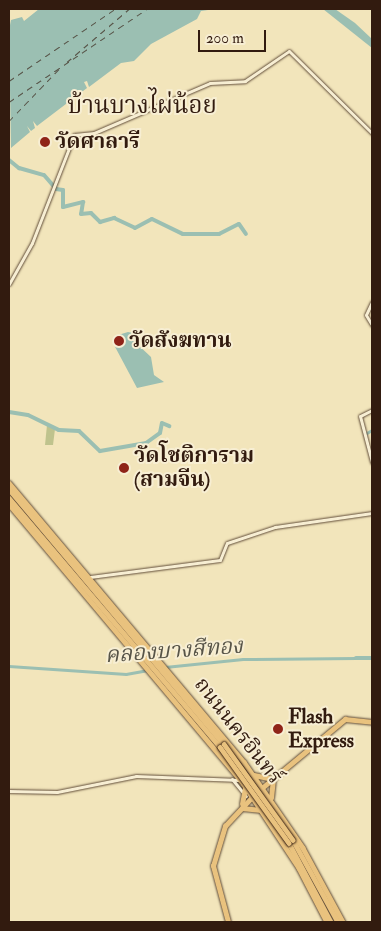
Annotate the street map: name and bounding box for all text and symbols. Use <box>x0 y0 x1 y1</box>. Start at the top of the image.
scale bar <box>201 20 268 52</box>
text: 200 m <box>206 29 244 48</box>
district label: บ้านบางไผ่น้อย <box>67 92 217 120</box>
place label: วัดศาลารี <box>55 129 140 155</box>
marker: วัดศาลารี <box>39 136 51 148</box>
place label: วัดสังฆทาน <box>129 328 232 354</box>
marker: วัดสังฆทาน <box>113 335 125 347</box>
place label: วัดโชติการาม (สามจีน) <box>134 443 254 493</box>
marker: วัดโชติการาม (สามจีน) <box>118 462 130 474</box>
water label: คลองบางสีทอง <box>104 633 244 669</box>
street label: ถนนนครอินทร์ <box>189 673 287 789</box>
place label: Flash Express <box>288 704 354 754</box>
marker: Flash Express <box>272 723 284 735</box>

